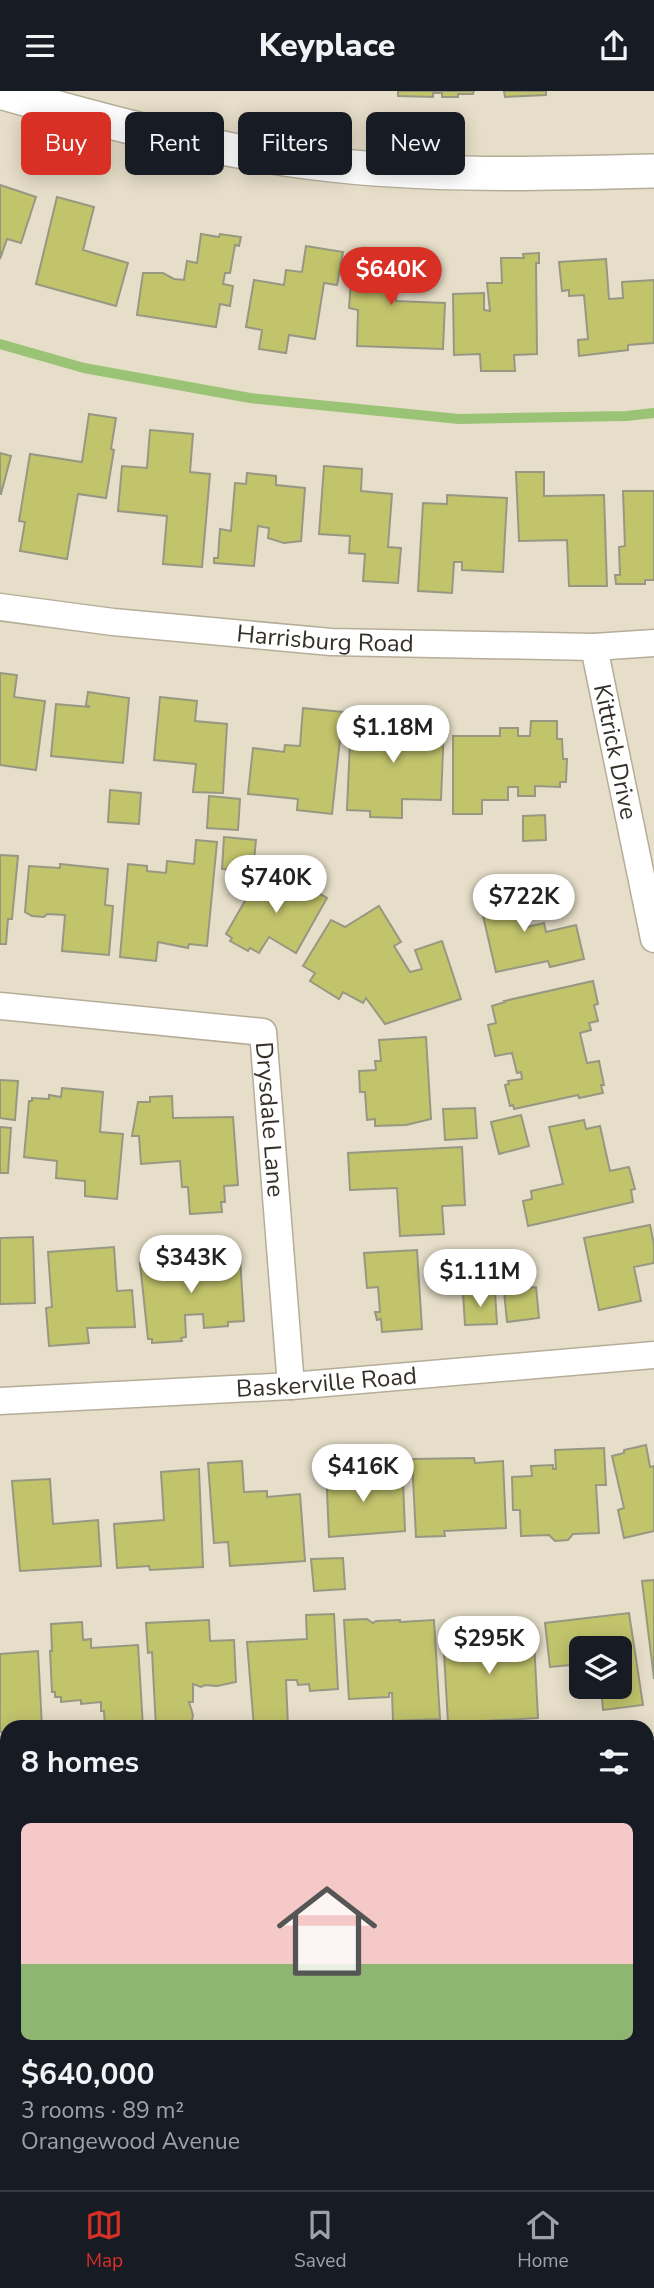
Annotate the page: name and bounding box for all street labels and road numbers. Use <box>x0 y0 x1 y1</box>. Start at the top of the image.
street label: Harrisburg Road <box>235 617 414 660</box>
street label: Kittrick Drive <box>586 681 645 822</box>
street label: Drysdale Lane <box>248 1041 292 1198</box>
street label: Baskerville Road <box>235 1359 418 1405</box>

